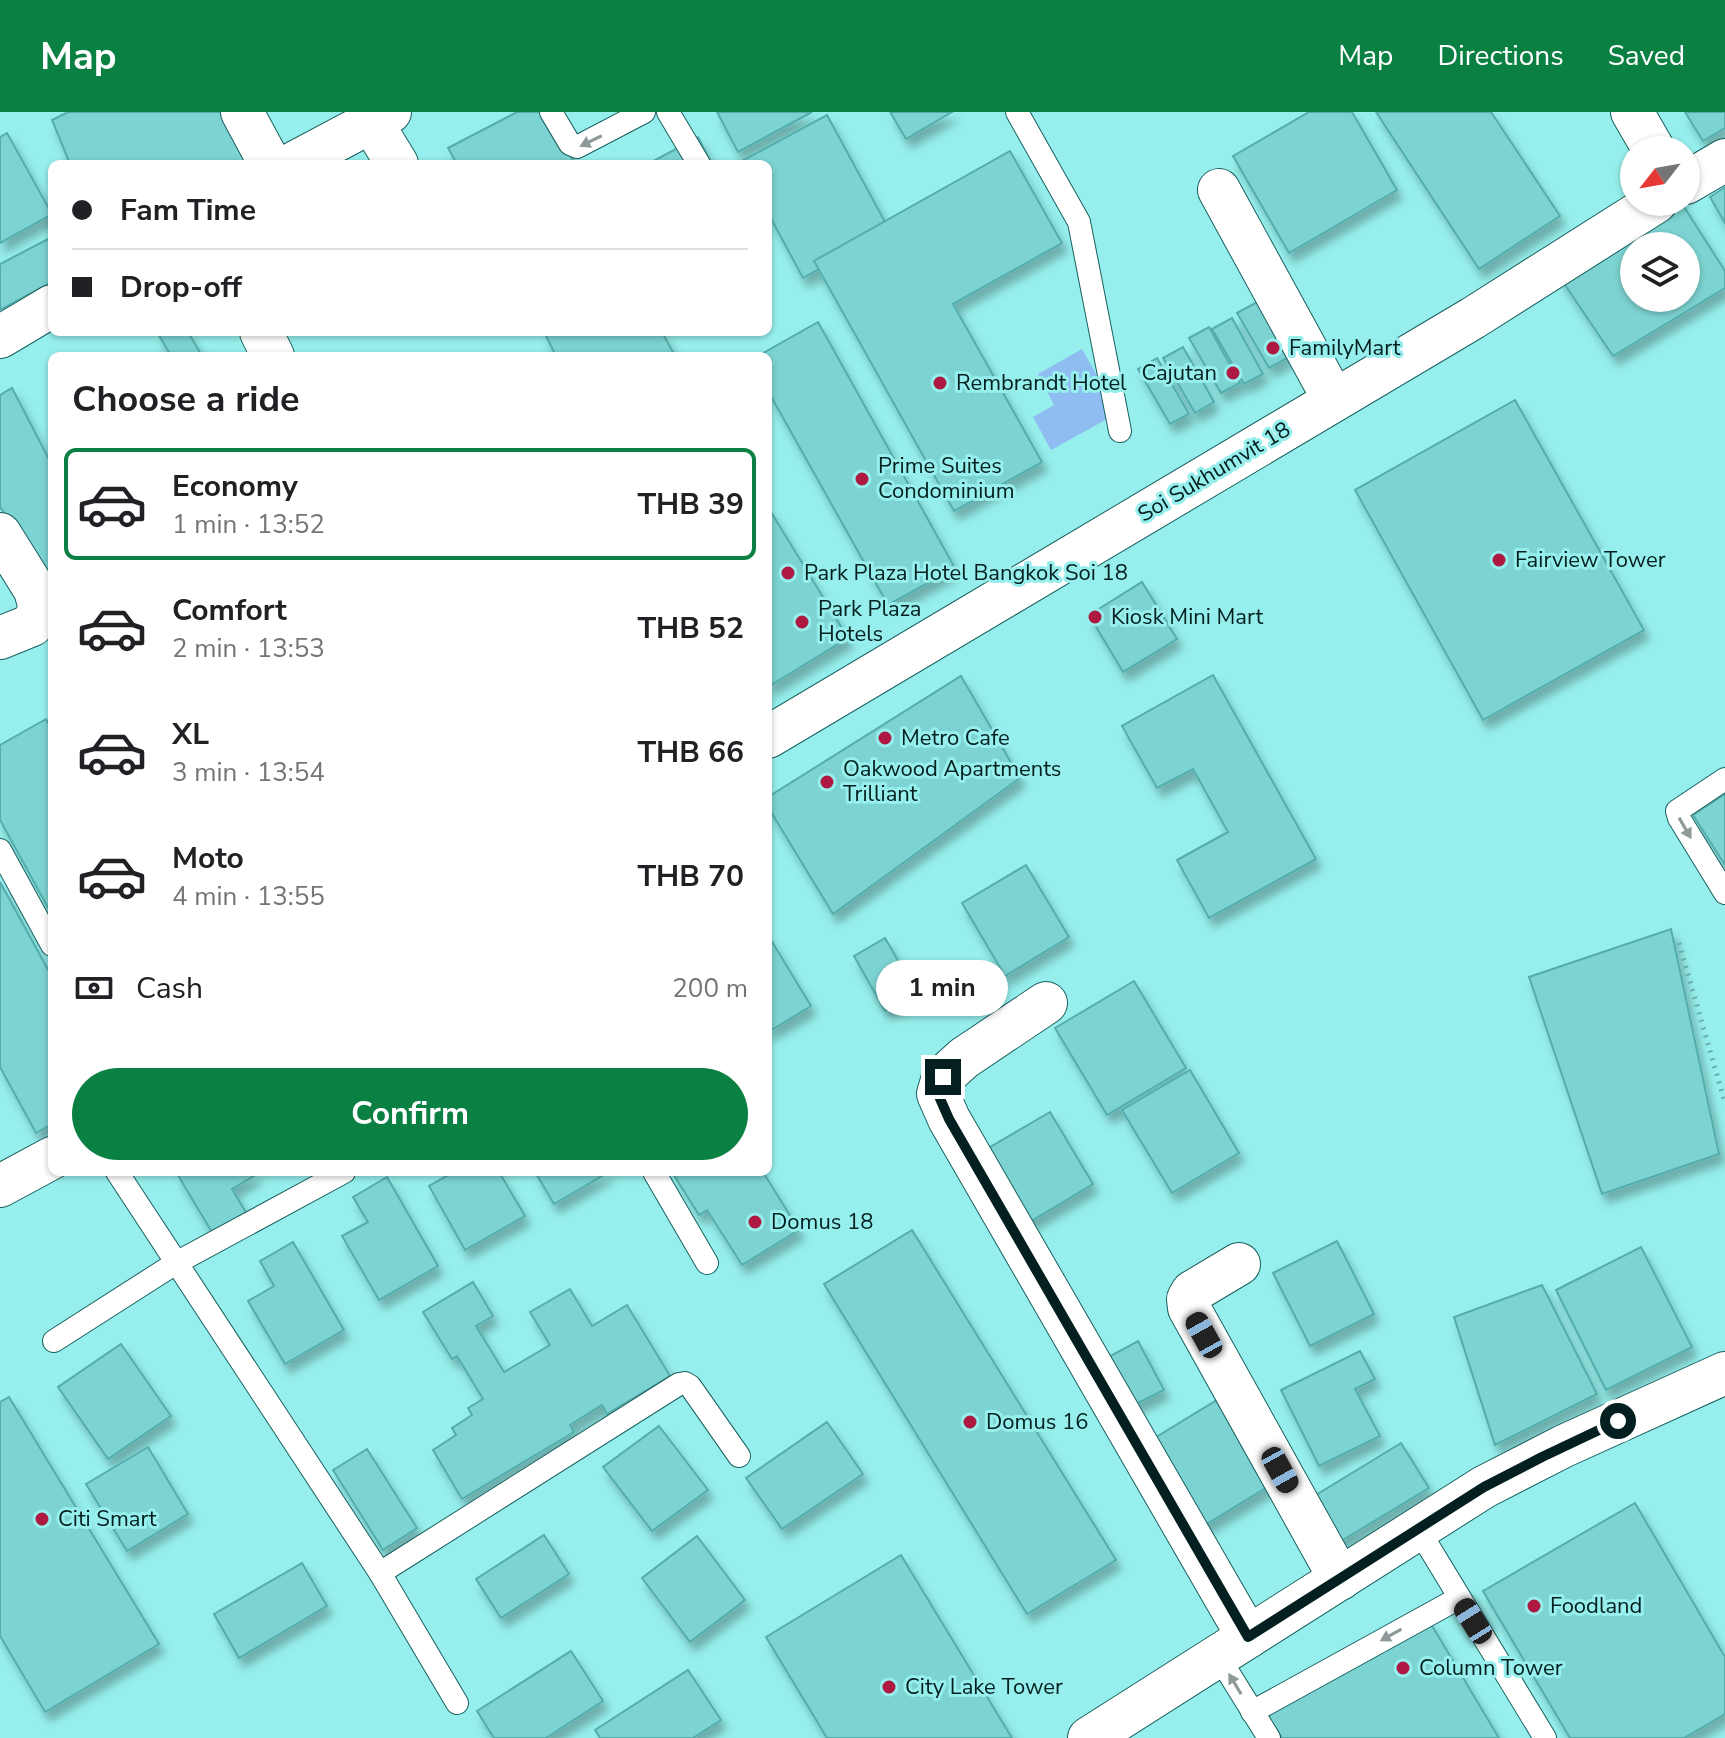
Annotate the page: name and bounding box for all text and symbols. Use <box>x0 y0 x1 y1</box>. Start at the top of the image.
text: Map <box>40 31 117 82</box>
text: Map <box>1338 37 1393 75</box>
text: Directions <box>1437 37 1564 75</box>
text: Saved <box>1608 37 1685 75</box>
one-way arrow <box>579 134 602 147</box>
north arrow <box>1620 136 1700 216</box>
map controls <box>1620 136 1700 312</box>
text: Fam Time <box>120 190 256 231</box>
button: layers <box>1620 232 1700 312</box>
text: Drop-off <box>120 267 242 308</box>
place label: FamilyMart <box>1289 333 1401 363</box>
marker: FamilyMart <box>1264 339 1282 357</box>
place label: Cajutan <box>1142 358 1217 388</box>
marker: Cajutan <box>1224 364 1242 382</box>
place label: Rembrandt Hotel <box>956 368 1127 398</box>
marker: Rembrandt Hotel <box>931 374 949 392</box>
text: Choose a ride <box>72 375 300 424</box>
street label: Soi Sukhumvit 18 <box>1132 415 1296 529</box>
place label: Prime Suites Condominium <box>878 451 1015 506</box>
text: Economy <box>172 466 298 507</box>
icon: car <box>76 468 148 540</box>
marker: Prime Suites Condominium <box>853 470 871 488</box>
text: THB 39 <box>637 484 744 525</box>
text: 1 min · 13:52 <box>172 507 325 542</box>
place label: Fairview Tower <box>1515 545 1666 575</box>
marker: Fairview Tower <box>1490 551 1508 569</box>
place label: Park Plaza Hotel Bangkok Soi 18 <box>804 558 1128 588</box>
marker: Park Plaza Hotel Bangkok Soi 18 <box>779 564 797 582</box>
text: Comfort <box>172 590 287 631</box>
icon: car <box>76 592 148 664</box>
place label: Park Plaza Hotels <box>818 594 921 649</box>
place label: Kiosk Mini Mart <box>1111 602 1263 632</box>
text: THB 52 <box>637 608 744 649</box>
marker: Kiosk Mini Mart <box>1086 608 1104 626</box>
marker: Park Plaza Hotels <box>793 613 811 631</box>
text: 2 min · 13:53 <box>172 631 325 666</box>
text: XL <box>172 714 209 755</box>
icon: car <box>76 716 148 788</box>
place label: Metro Cafe <box>901 723 1010 753</box>
marker: Metro Cafe <box>876 729 894 747</box>
text: THB 66 <box>637 732 744 773</box>
place label: Oakwood Apartments Trilliant <box>843 754 1061 809</box>
text: 3 min · 13:54 <box>172 755 325 790</box>
marker: Oakwood Apartments Trilliant <box>818 773 836 791</box>
one-way arrow <box>1678 817 1692 839</box>
text: Moto <box>172 838 244 879</box>
icon: car <box>76 840 148 912</box>
text: THB 70 <box>637 856 744 897</box>
text: 4 min · 13:55 <box>172 879 325 914</box>
callout: 1 min <box>877 961 1009 1017</box>
icon: cash <box>72 966 116 1010</box>
text: Cash <box>136 968 203 1009</box>
text: 1 min <box>908 970 976 1005</box>
text: 200 m <box>672 971 748 1006</box>
route end <box>925 1059 961 1095</box>
button: Confirm <box>72 1068 748 1160</box>
place label: Domus 18 <box>771 1207 873 1237</box>
marker: Domus 18 <box>746 1213 764 1231</box>
car <box>1182 1308 1226 1362</box>
route start <box>1600 1403 1636 1439</box>
place label: Domus 16 <box>986 1407 1088 1437</box>
marker: Domus 16 <box>961 1413 979 1431</box>
car <box>1258 1443 1302 1497</box>
place label: Citi Smart <box>58 1504 157 1534</box>
marker: Citi Smart <box>33 1510 51 1528</box>
place label: Foodland <box>1550 1591 1642 1621</box>
car <box>1450 1594 1496 1648</box>
marker: Foodland <box>1525 1597 1543 1615</box>
one-way arrow <box>1379 1629 1402 1642</box>
place label: Column Tower <box>1419 1653 1563 1683</box>
marker: Column Tower <box>1394 1659 1412 1677</box>
place label: City Lake Tower <box>905 1672 1063 1702</box>
one-way arrow <box>1228 1673 1242 1695</box>
marker: City Lake Tower <box>880 1678 898 1696</box>

